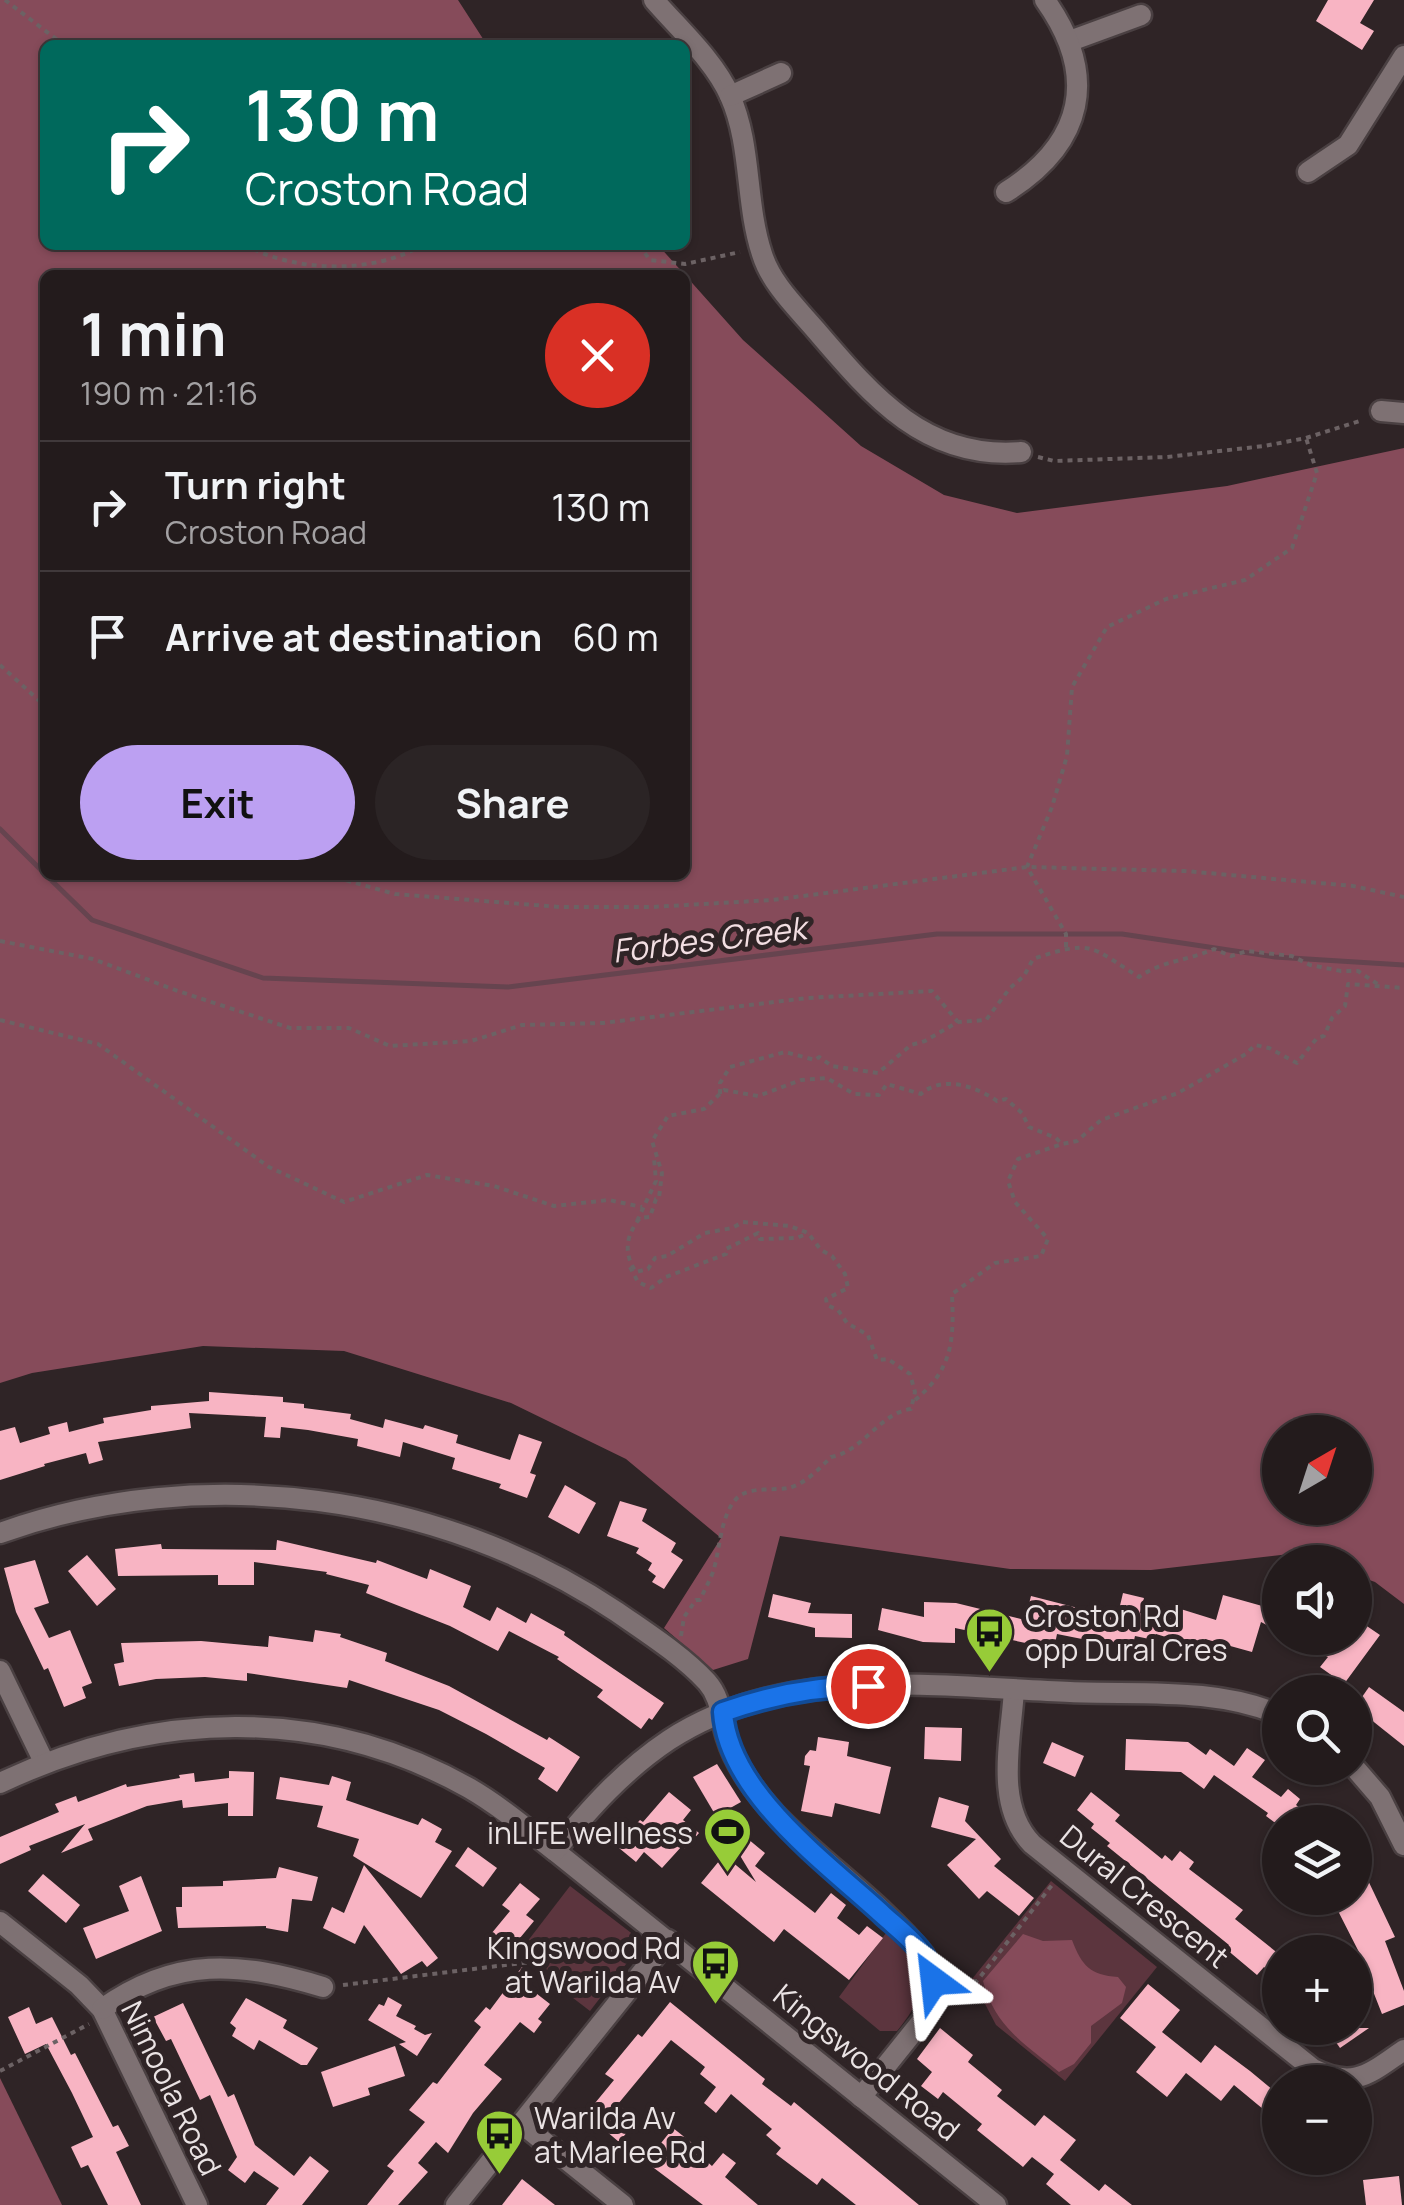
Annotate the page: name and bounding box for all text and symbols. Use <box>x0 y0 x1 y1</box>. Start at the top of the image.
text: 130 m <box>245 66 439 162</box>
icon: right <box>80 80 210 210</box>
text: Croston Road <box>245 157 529 219</box>
text: 1 min <box>80 292 227 374</box>
button: close <box>545 303 650 408</box>
text: 190 m · 21:16 <box>80 371 258 415</box>
text: Turn right <box>165 458 346 510</box>
icon: right <box>80 479 135 534</box>
text: 130 m <box>551 480 650 532</box>
text: Croston Road <box>165 510 367 554</box>
icon: arrive <box>80 609 135 664</box>
text: Arrive at destination <box>165 610 542 662</box>
text: 60 m <box>572 610 659 662</box>
button: Exit <box>80 745 355 860</box>
button: Share <box>375 745 650 860</box>
water label: Forbes Creek <box>610 905 812 973</box>
north arrow <box>1262 1415 1372 1525</box>
map controls <box>1262 1415 1372 2175</box>
button: sound <box>1262 1545 1372 1655</box>
place label: Croston Rd opp Dural Cres <box>1025 1595 1227 1670</box>
bus stop icon: Croston Rd opp Dural Cres <box>964 1606 1016 1674</box>
pin <box>826 1644 911 1729</box>
icon: arrive <box>841 1659 896 1714</box>
button: search <box>1262 1675 1372 1785</box>
button: layers <box>1262 1805 1372 1915</box>
sports icon: inLIFE wellness <box>702 1806 754 1874</box>
place label: inLIFE wellness <box>487 1812 693 1853</box>
street label: Dural Crescent <box>1052 1815 1238 1977</box>
place label: Kingswood Rd at Warilda Av <box>487 1927 681 2002</box>
position arrow <box>882 1929 986 2033</box>
button: + <box>1262 1935 1372 2045</box>
bus stop icon: Kingswood Rd at Warilda Av <box>690 1938 742 2006</box>
street label: Kingswood Road <box>765 1974 969 2150</box>
street label: Nimoola Road <box>112 1994 232 2182</box>
button: − <box>1262 2065 1372 2175</box>
place label: Warilda Av at Marlee Rd <box>534 2097 706 2172</box>
bus stop icon: Warilda Av at Marlee Rd <box>473 2108 525 2176</box>

